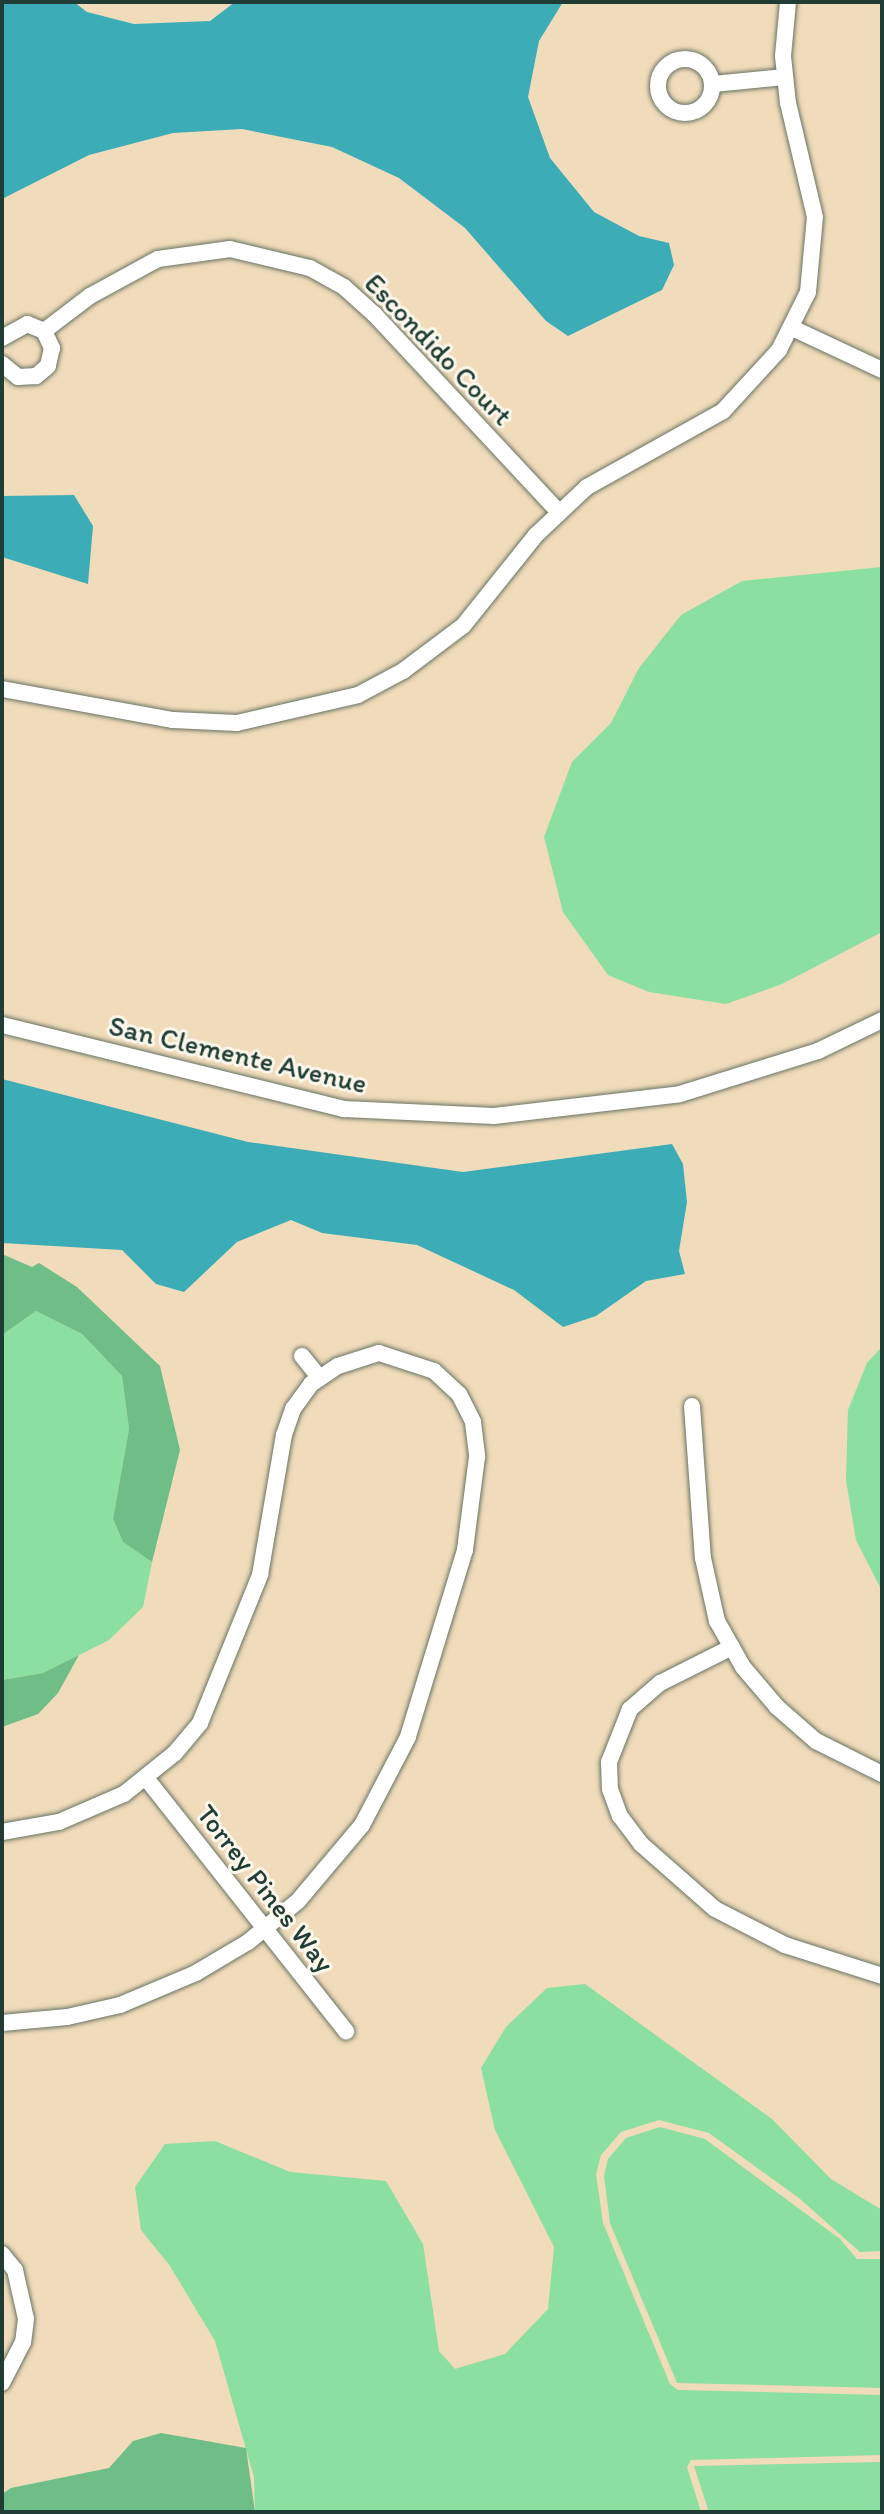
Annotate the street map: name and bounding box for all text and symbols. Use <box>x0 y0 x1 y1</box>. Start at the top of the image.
street label: Escondido Court <box>358 266 520 432</box>
street label: San Clemente Avenue <box>107 1008 369 1100</box>
street label: Torrey Pines Way <box>190 1798 342 1978</box>

